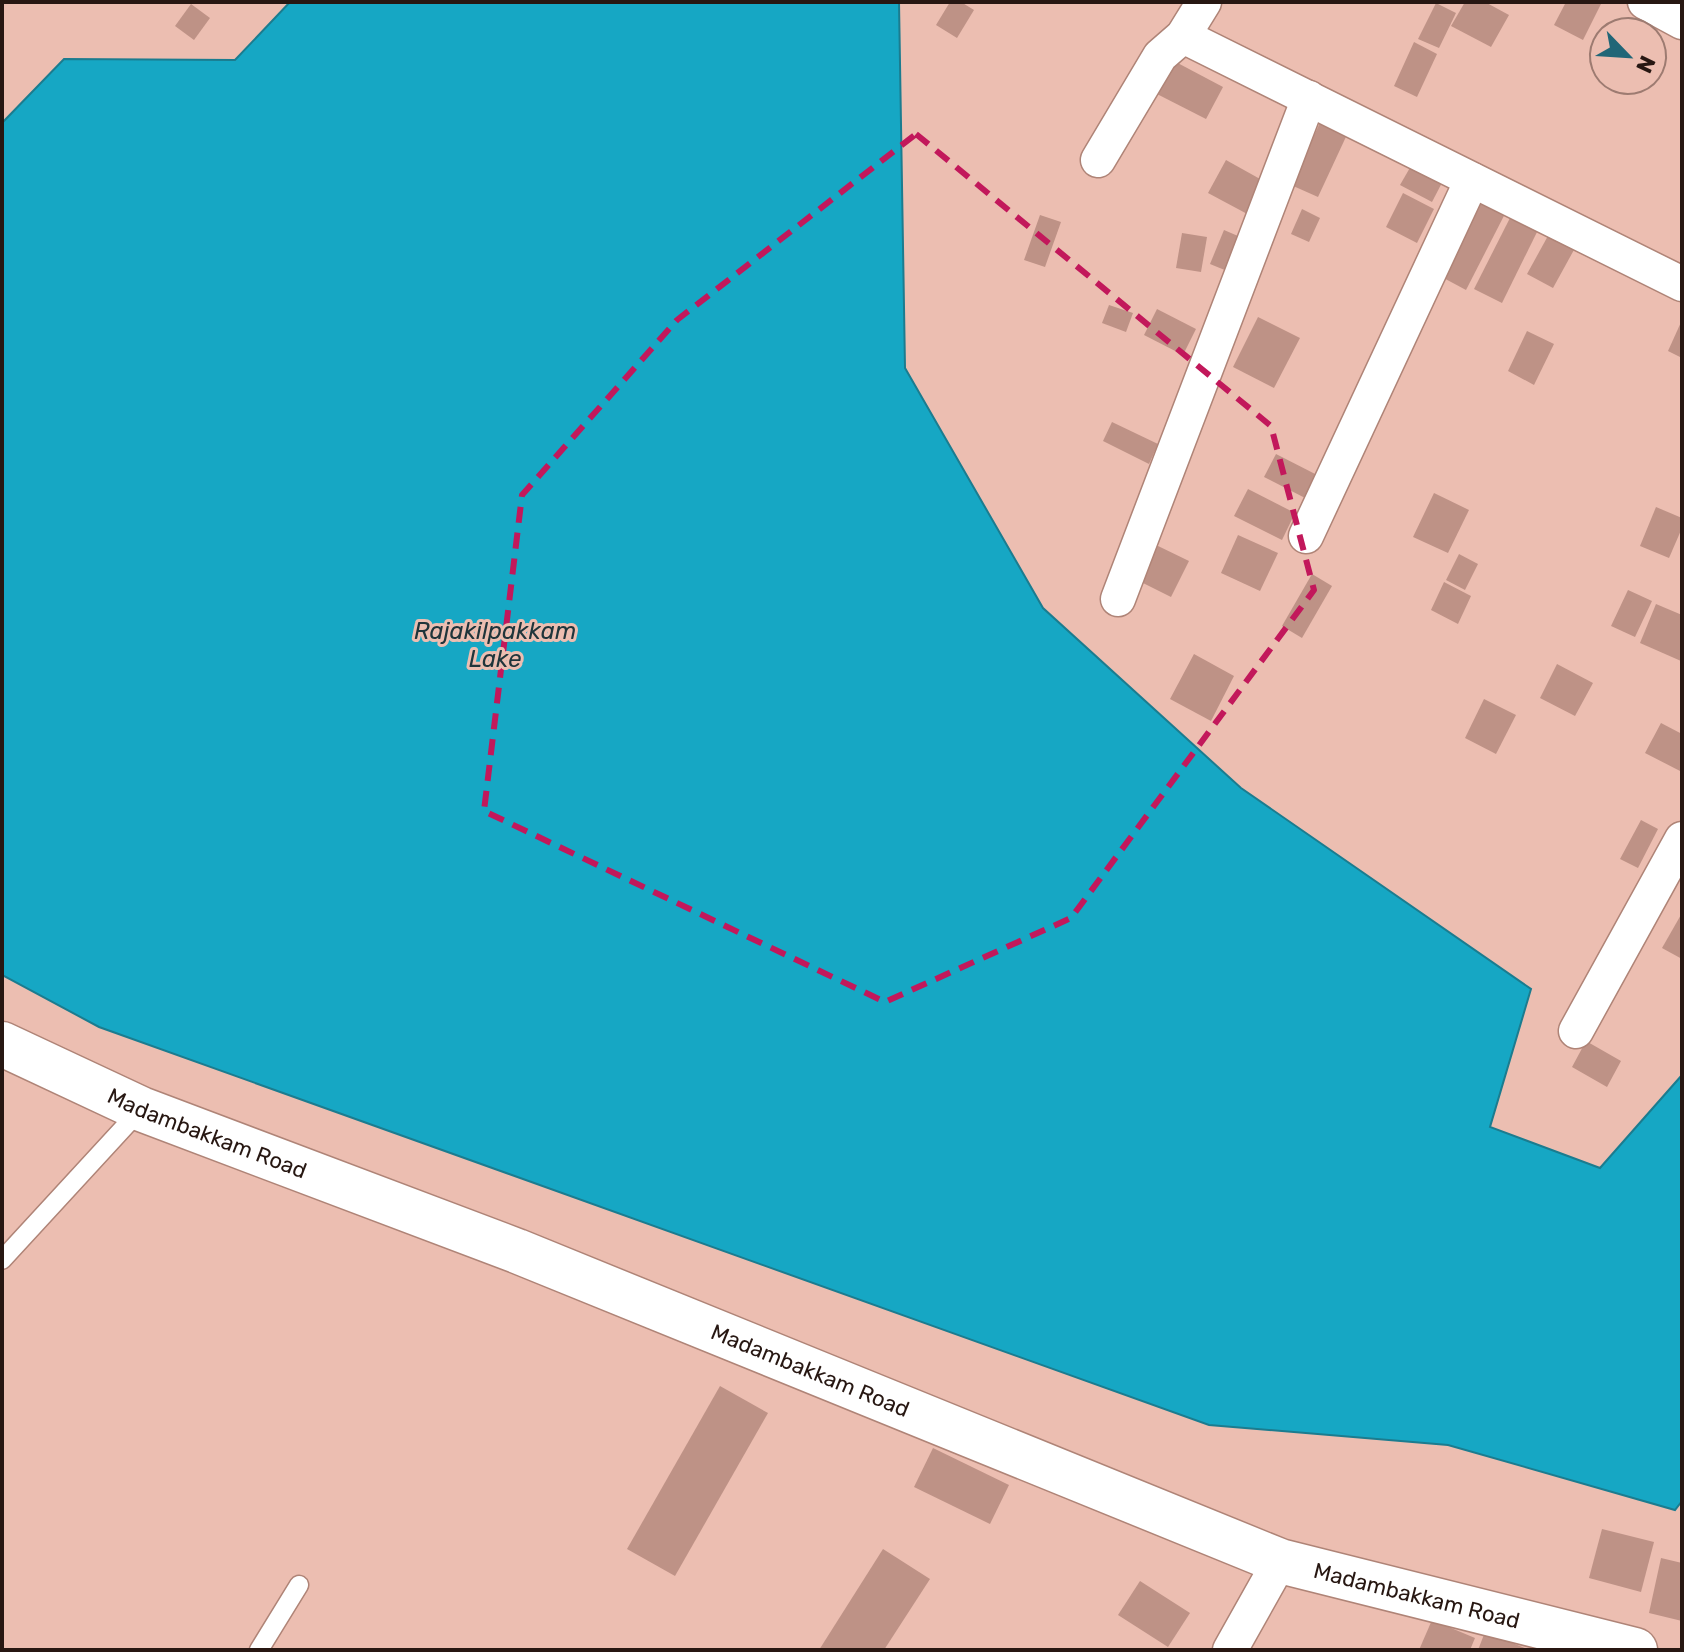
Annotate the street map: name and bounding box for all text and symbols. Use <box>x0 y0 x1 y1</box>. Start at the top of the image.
north arrow <box>1588 16 1668 96</box>
text: N <box>1630 51 1661 77</box>
water label: Rajakilpakkam Lake <box>414 617 576 673</box>
street label: Madambakkam Road <box>103 1082 311 1184</box>
street label: Madambakkam Road <box>707 1318 913 1422</box>
street label: Madambakkam Road <box>1311 1556 1523 1634</box>

